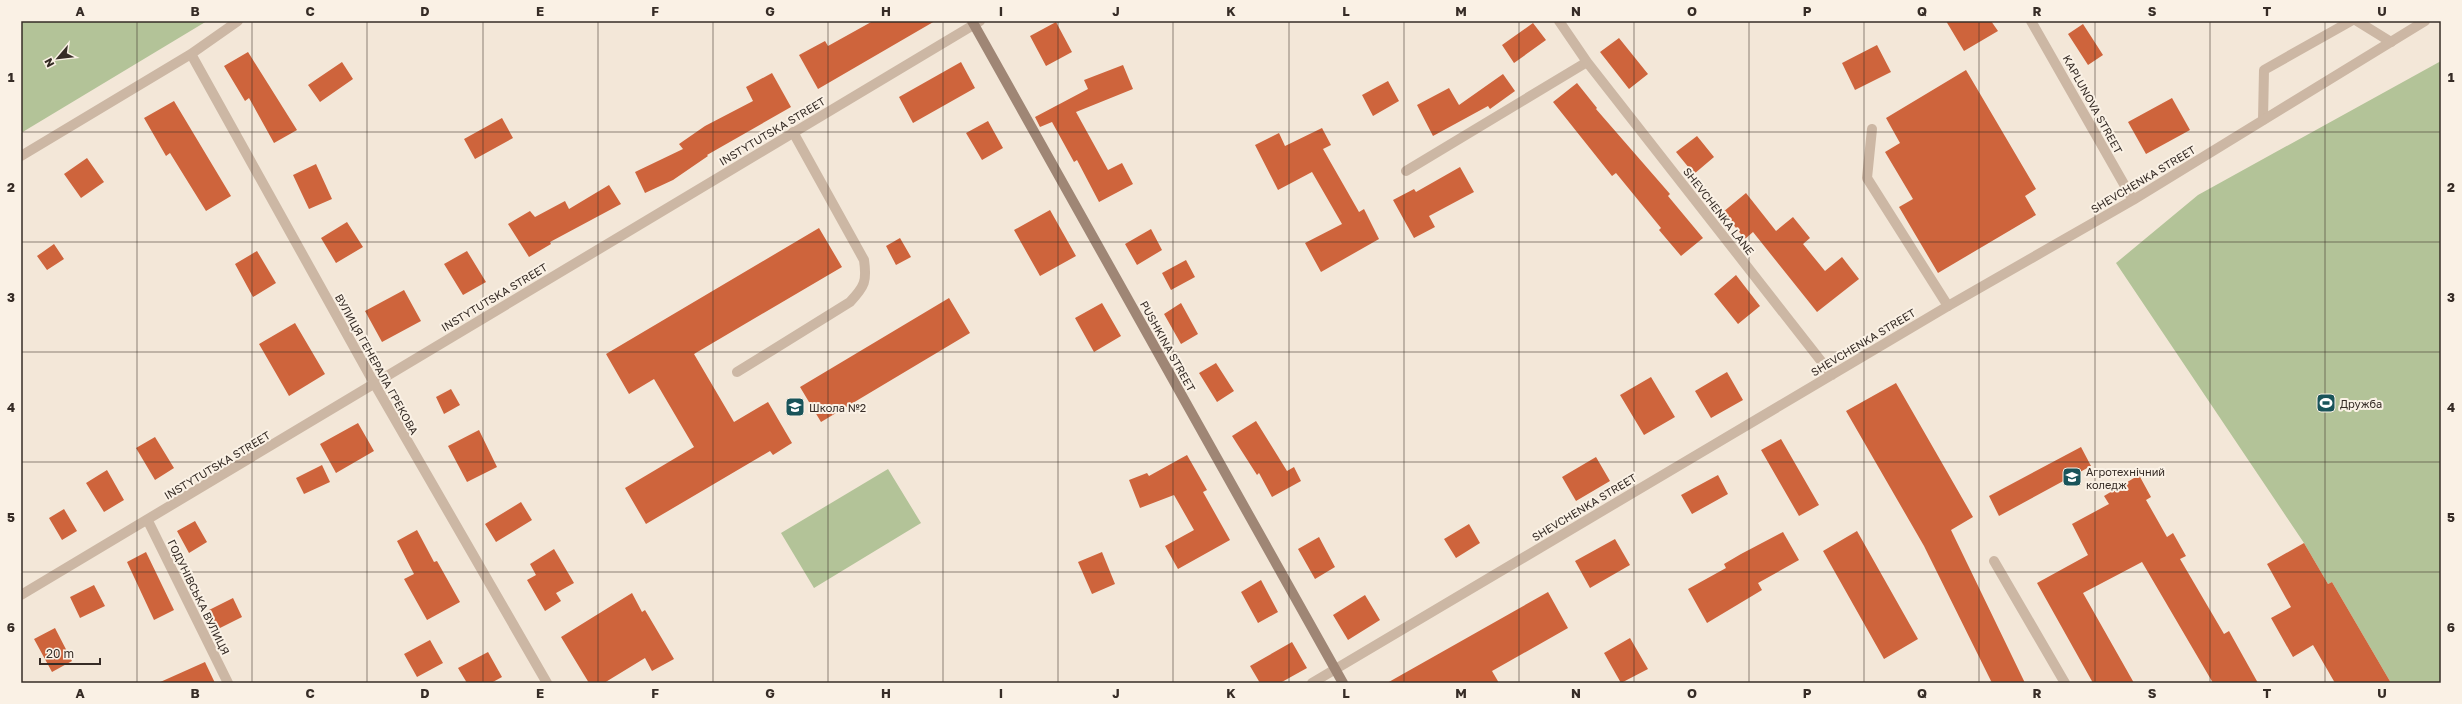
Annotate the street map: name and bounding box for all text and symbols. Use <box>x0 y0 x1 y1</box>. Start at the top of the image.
text: A <box>75 3 85 19</box>
text: B <box>190 3 200 19</box>
text: C <box>305 3 315 19</box>
text: D <box>420 3 430 19</box>
text: E <box>536 3 544 19</box>
text: F <box>651 3 659 19</box>
text: G <box>765 3 775 19</box>
text: H <box>881 3 891 19</box>
text: I <box>999 3 1003 19</box>
text: J <box>1112 3 1120 19</box>
text: K <box>1226 3 1236 19</box>
text: L <box>1342 3 1350 19</box>
text: M <box>1455 3 1467 19</box>
text: N <box>1571 3 1581 19</box>
text: O <box>1687 3 1697 19</box>
text: P <box>1803 3 1812 19</box>
text: Q <box>1917 3 1927 19</box>
text: R <box>2032 3 2042 19</box>
text: S <box>2148 3 2157 19</box>
text: T <box>2263 3 2272 19</box>
text: U <box>2377 3 2387 19</box>
north arrow <box>38 38 78 78</box>
street label: KAPLUNOVA STREET <box>2060 52 2126 156</box>
text: N <box>41 56 56 70</box>
text: 1 <box>8 69 15 85</box>
text: 1 <box>2448 69 2455 85</box>
street label: INSTYTUTSKA STREET <box>717 94 828 168</box>
street label: SHEVCHENKA STREET <box>2088 142 2198 215</box>
street label: SHEVCHENKA LANE <box>1681 165 1757 257</box>
text: 2 <box>7 179 15 195</box>
text: 2 <box>2447 179 2455 195</box>
street label: INSTYTUTSKA STREET <box>439 260 550 334</box>
text: 3 <box>7 289 15 305</box>
text: 3 <box>2447 289 2455 305</box>
street label: ВУЛИЦЯ ГЕНЕРАЛА ГРЕКОВА <box>333 291 421 437</box>
street label: PUSHKINA STREET <box>1138 298 1198 394</box>
street label: SHEVCHENKA STREET <box>1808 305 1918 378</box>
sports icon: Дружба <box>2315 392 2337 414</box>
school or university icon: Школа №2 <box>784 396 806 418</box>
place label: Дружба <box>2340 397 2382 410</box>
text: 4 <box>7 399 15 415</box>
text: 4 <box>2447 399 2455 415</box>
place label: Школа №2 <box>809 401 866 414</box>
street label: INSTYTUTSKA STREET <box>162 428 273 502</box>
place label: Агротехнічний коледж <box>2086 465 2165 491</box>
school or university icon: Агротехнічний коледж <box>2061 466 2083 488</box>
street label: SHEVCHENKA STREET <box>1529 470 1639 543</box>
text: 5 <box>7 509 15 525</box>
text: 5 <box>2447 509 2455 525</box>
street label: ГОДУНІВСЬКА ВУЛИЦЯ <box>165 537 233 657</box>
text: 6 <box>7 619 15 635</box>
text: 6 <box>2447 619 2455 635</box>
scale bar <box>40 640 100 666</box>
text: 20 m <box>46 646 74 661</box>
text: A <box>75 685 85 701</box>
text: B <box>190 685 200 701</box>
text: C <box>305 685 315 701</box>
text: D <box>420 685 430 701</box>
text: E <box>536 685 544 701</box>
text: F <box>651 685 659 701</box>
text: G <box>765 685 775 701</box>
text: H <box>881 685 891 701</box>
text: I <box>999 685 1003 701</box>
text: J <box>1112 685 1120 701</box>
text: K <box>1226 685 1236 701</box>
text: L <box>1342 685 1350 701</box>
text: M <box>1455 685 1467 701</box>
text: N <box>1571 685 1581 701</box>
text: O <box>1687 685 1697 701</box>
text: P <box>1803 685 1812 701</box>
text: Q <box>1917 685 1927 701</box>
text: R <box>2032 685 2042 701</box>
text: S <box>2148 685 2157 701</box>
text: T <box>2263 685 2272 701</box>
text: U <box>2377 685 2387 701</box>

